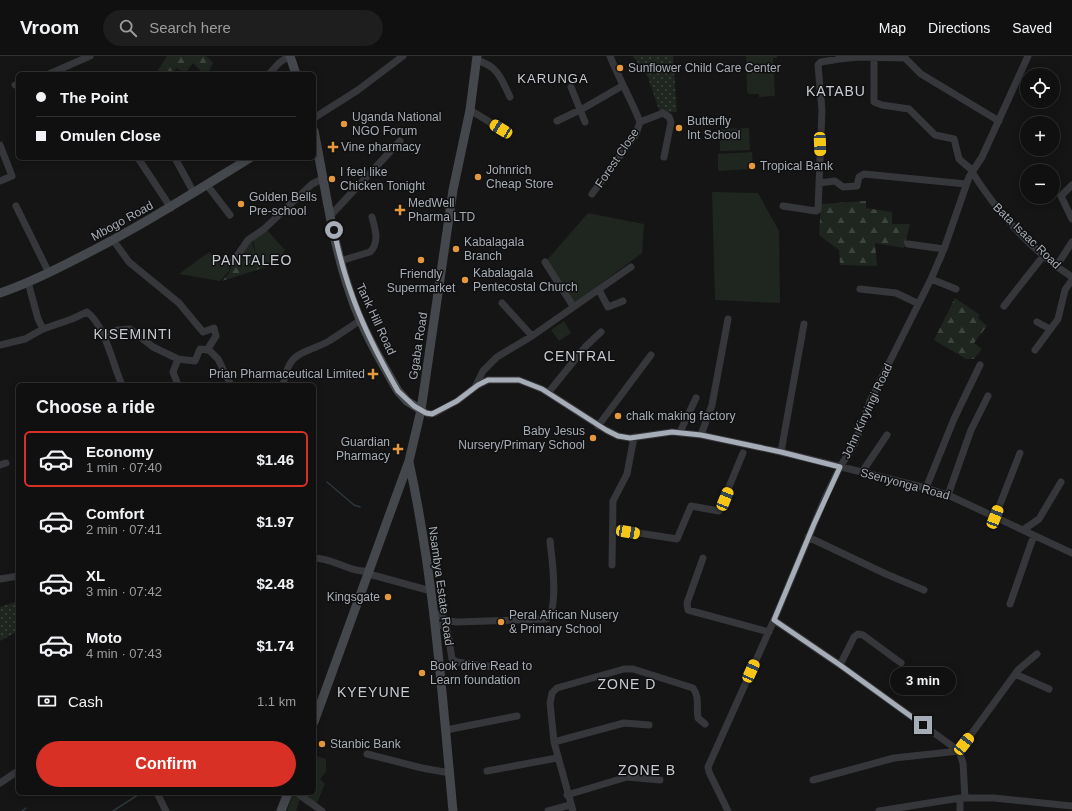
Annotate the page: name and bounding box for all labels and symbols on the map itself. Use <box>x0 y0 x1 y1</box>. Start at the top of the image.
place label: Sunflower Child Care Center <box>628 61 781 75</box>
marker: Sunflower Child Care Center <box>615 63 625 73</box>
district label: KARUNGA <box>517 71 589 86</box>
district label: KATABU <box>806 83 866 99</box>
place label: Uganda National NGO Forum <box>352 110 441 138</box>
place label: Butterfly Int School <box>687 114 740 142</box>
car <box>488 118 514 140</box>
marker: Uganda National NGO Forum <box>339 119 349 129</box>
marker: Butterfly Int School <box>674 123 684 133</box>
street label: Forest Close <box>592 126 642 190</box>
car <box>814 132 826 156</box>
place label: Vine pharmacy <box>341 140 421 154</box>
marker: Vine pharmacy <box>328 142 338 152</box>
place label: Tropical Bank <box>760 159 834 173</box>
marker: Tropical Bank <box>747 161 757 171</box>
place label: Johnrich Cheap Store <box>486 163 554 191</box>
place label: I feel like Chicken Tonight <box>340 165 426 193</box>
marker: Johnrich Cheap Store <box>473 172 483 182</box>
marker: I feel like Chicken Tonight <box>327 174 337 184</box>
place label: Golden Bells Pre-school <box>249 190 317 218</box>
place label: MedWell Pharma LTD <box>408 196 475 224</box>
street label: Mbogo Road <box>89 198 155 244</box>
marker: Golden Bells Pre-school <box>236 199 246 209</box>
street label: Bata Isaac Road <box>990 200 1064 272</box>
marker: MedWell Pharma LTD <box>395 205 405 215</box>
route start <box>325 221 343 239</box>
place label: Kabalagala Branch <box>464 235 524 263</box>
marker: Kabalagala Branch <box>451 244 461 254</box>
district label: PANTALEO <box>212 252 292 268</box>
marker: Friendly Supermarket <box>416 255 426 265</box>
place label: Kabalagala Pentecostal Church <box>473 266 578 294</box>
place label: Friendly Supermarket <box>387 267 456 295</box>
marker: Kabalagala Pentecostal Church <box>460 275 470 285</box>
street label: Tank Hill Road <box>353 281 399 357</box>
street label: Ggaba Road <box>406 311 430 381</box>
district label: KISEMINTI <box>93 326 173 342</box>
district label: CENTRAL <box>544 348 616 364</box>
street label: John Kinyingi Road <box>839 361 895 461</box>
place label: Prian Pharmaceutical Limited <box>209 367 365 381</box>
marker: Prian Pharmaceutical Limited <box>368 369 378 379</box>
place label: chalk making factory <box>626 409 735 423</box>
marker: chalk making factory <box>613 411 623 421</box>
place label: Baby Jesus Nursery/Primary School <box>458 424 585 452</box>
marker: Baby Jesus Nursery/Primary School <box>588 433 598 443</box>
place label: Guardian Pharmacy <box>336 435 390 463</box>
marker: Guardian Pharmacy <box>393 444 403 454</box>
street label: Ssenyonga Road <box>859 465 951 503</box>
car <box>715 486 735 512</box>
car <box>985 504 1005 530</box>
car <box>615 524 641 540</box>
street label: Nsambya Estate Road <box>426 526 456 646</box>
place label: Kingsgate <box>327 590 380 604</box>
marker: Kingsgate <box>383 592 393 602</box>
place label: Peral African Nusery & Primary School <box>509 608 618 636</box>
marker: Peral African Nusery & Primary School <box>496 617 506 627</box>
car <box>741 658 761 684</box>
place label: Book drive Read to Learn foundation <box>430 659 532 687</box>
callout: 3 min <box>890 667 956 695</box>
marker: Book drive Read to Learn foundation <box>417 668 427 678</box>
district label: ZONE D <box>598 676 656 692</box>
district label: KYEYUNE <box>337 684 411 700</box>
route end <box>914 716 932 734</box>
car <box>952 731 976 757</box>
place label: Stanbic Bank <box>330 737 402 751</box>
marker: Stanbic Bank <box>317 739 327 749</box>
district label: ZONE B <box>618 762 676 778</box>

